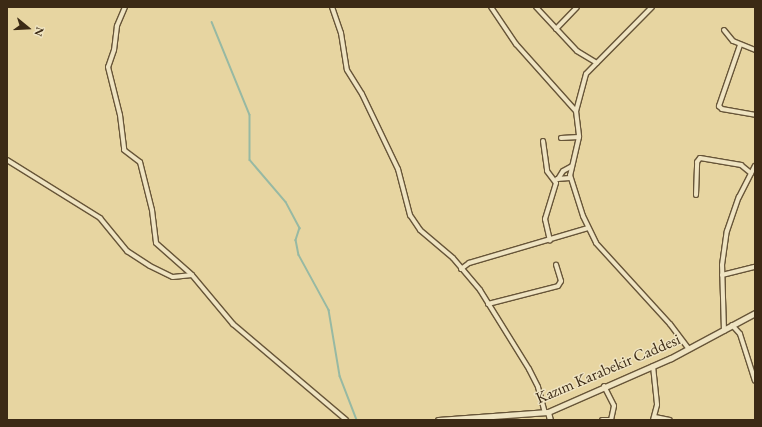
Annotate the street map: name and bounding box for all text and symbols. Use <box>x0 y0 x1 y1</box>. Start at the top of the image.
north arrow <box>8 8 48 48</box>
text: N <box>31 25 47 38</box>
street label: Kazım Karabekir Caddesi <box>533 330 683 408</box>

